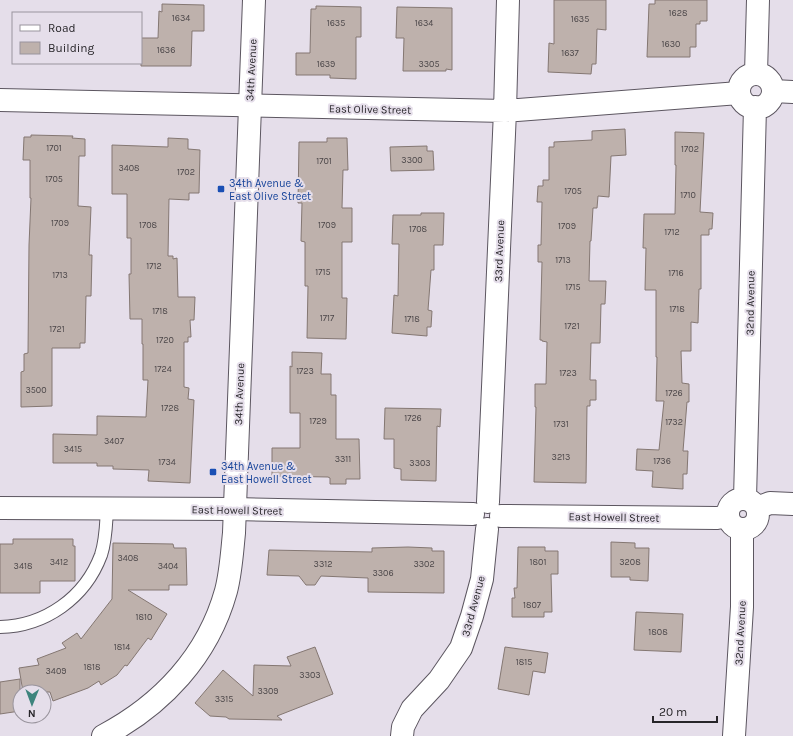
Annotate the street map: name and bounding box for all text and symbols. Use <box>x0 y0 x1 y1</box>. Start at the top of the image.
house number: 1628 <box>669 8 688 18</box>
legend <box>12 12 142 64</box>
house number: 1634 <box>172 13 190 23</box>
house number: 1635 <box>571 14 589 24</box>
house number: 1635 <box>327 18 345 28</box>
house number: 1634 <box>415 18 433 28</box>
text: Road <box>48 21 76 35</box>
street label: 34th Avenue <box>243 38 260 101</box>
house number: 1630 <box>662 39 680 49</box>
text: Building <box>48 41 95 55</box>
house number: 1636 <box>157 45 175 55</box>
house number: 1637 <box>561 48 580 58</box>
house number: 1639 <box>317 59 335 69</box>
house number: 3305 <box>418 59 440 69</box>
street label: East Olive Street <box>329 102 411 117</box>
house number: 1701 <box>46 143 62 153</box>
house number: 1702 <box>681 144 699 154</box>
house number: 3300 <box>401 155 423 165</box>
house number: 1701 <box>316 156 332 166</box>
house number: 3408 <box>118 163 140 173</box>
house number: 1702 <box>177 167 195 177</box>
house number: 1705 <box>45 174 63 184</box>
place label: 34th Avenue & East Olive Street <box>229 177 311 203</box>
marker: 34th Avenue & East Olive Street <box>216 184 226 194</box>
house number: 1705 <box>564 186 582 196</box>
house number: 1710 <box>680 190 696 200</box>
house number: 1709 <box>51 218 69 228</box>
street label: 33rd Avenue <box>492 219 507 282</box>
house number: 1708 <box>139 220 158 230</box>
house number: 1709 <box>318 220 336 230</box>
house number: 1709 <box>558 221 576 231</box>
house number: 1708 <box>409 224 428 234</box>
house number: 1712 <box>664 227 680 237</box>
house number: 1713 <box>555 255 571 265</box>
house number: 1712 <box>146 261 162 271</box>
house number: 1715 <box>315 267 331 277</box>
house number: 1716 <box>668 268 684 278</box>
house number: 1713 <box>52 270 68 280</box>
street label: 32nd Avenue <box>743 270 758 336</box>
house number: 1715 <box>565 282 581 292</box>
house number: 1718 <box>669 304 685 314</box>
house number: 1718 <box>152 306 168 316</box>
house number: 1717 <box>320 313 335 323</box>
house number: 1718 <box>404 314 420 324</box>
house number: 1721 <box>564 321 580 331</box>
house number: 1721 <box>49 324 65 334</box>
house number: 1720 <box>156 335 174 345</box>
street label: 34th Avenue <box>232 362 247 425</box>
house number: 1724 <box>154 364 172 374</box>
house number: 1723 <box>296 366 314 376</box>
house number: 1723 <box>559 368 577 378</box>
house number: 3500 <box>25 385 47 395</box>
house number: 1726 <box>665 388 683 398</box>
house number: 1728 <box>161 403 179 413</box>
house number: 1726 <box>404 413 422 423</box>
house number: 1729 <box>309 416 327 426</box>
house number: 1732 <box>665 417 683 427</box>
house number: 1731 <box>553 419 569 429</box>
house number: 3407 <box>104 436 125 446</box>
house number: 3415 <box>64 444 82 454</box>
house number: 3213 <box>552 452 570 462</box>
house number: 3311 <box>335 454 351 464</box>
house number: 1736 <box>653 456 671 466</box>
house number: 1734 <box>158 457 176 467</box>
house number: 3303 <box>409 458 431 468</box>
place label: 34th Avenue & East Howell Street <box>221 460 312 486</box>
marker: 34th Avenue & East Howell Street <box>208 467 218 477</box>
street label: East Howell Street <box>192 503 282 518</box>
street label: East Howell Street <box>569 510 659 525</box>
house number: 3408 <box>117 553 139 563</box>
house number: 3412 <box>50 557 68 567</box>
house number: 1801 <box>530 557 546 567</box>
house number: 3208 <box>619 557 641 567</box>
house number: 3312 <box>314 559 332 569</box>
house number: 3302 <box>413 559 435 569</box>
house number: 3418 <box>14 561 33 571</box>
house number: 3404 <box>158 561 178 571</box>
house number: 3306 <box>372 568 394 578</box>
street label: 33rd Avenue <box>459 574 488 638</box>
house number: 1807 <box>523 600 542 610</box>
street label: 32nd Avenue <box>732 600 749 666</box>
house number: 1810 <box>136 612 152 622</box>
house number: 1808 <box>648 627 668 637</box>
house number: 1814 <box>114 642 130 652</box>
house number: 1815 <box>516 657 532 667</box>
house number: 1818 <box>83 662 101 672</box>
house number: 3409 <box>46 666 66 676</box>
house number: 3303 <box>299 670 321 680</box>
north arrow <box>12 684 52 724</box>
house number: 3309 <box>257 686 279 696</box>
house number: 3315 <box>215 694 233 704</box>
scale bar <box>653 698 717 724</box>
text: 20 m <box>659 705 687 719</box>
text: N <box>28 707 36 720</box>

